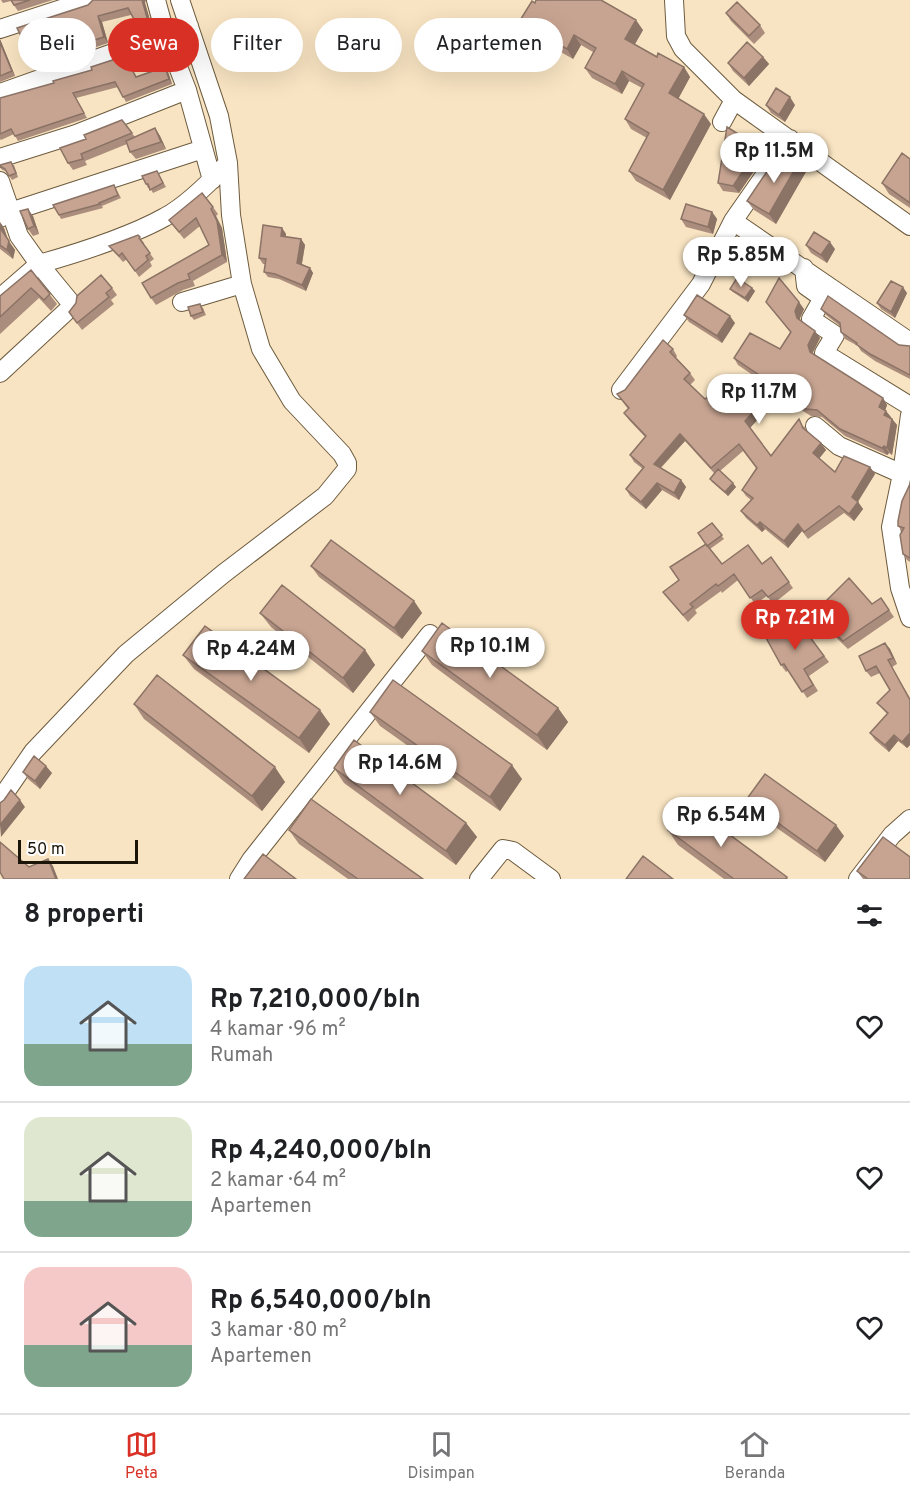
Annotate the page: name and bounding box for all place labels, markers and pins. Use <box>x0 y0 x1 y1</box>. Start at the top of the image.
pin: Rp 11.5M <box>712 133 836 184</box>
pin: Rp 5.85M <box>679 237 803 288</box>
pin: Rp 11.7M <box>697 374 821 425</box>
pin: Rp 7.21M <box>733 600 857 651</box>
pin: Rp 10.1M <box>428 628 552 679</box>
pin: Rp 4.24M <box>189 631 313 682</box>
pin: Rp 14.6M <box>338 745 462 796</box>
pin: Rp 6.54M <box>659 797 783 848</box>

